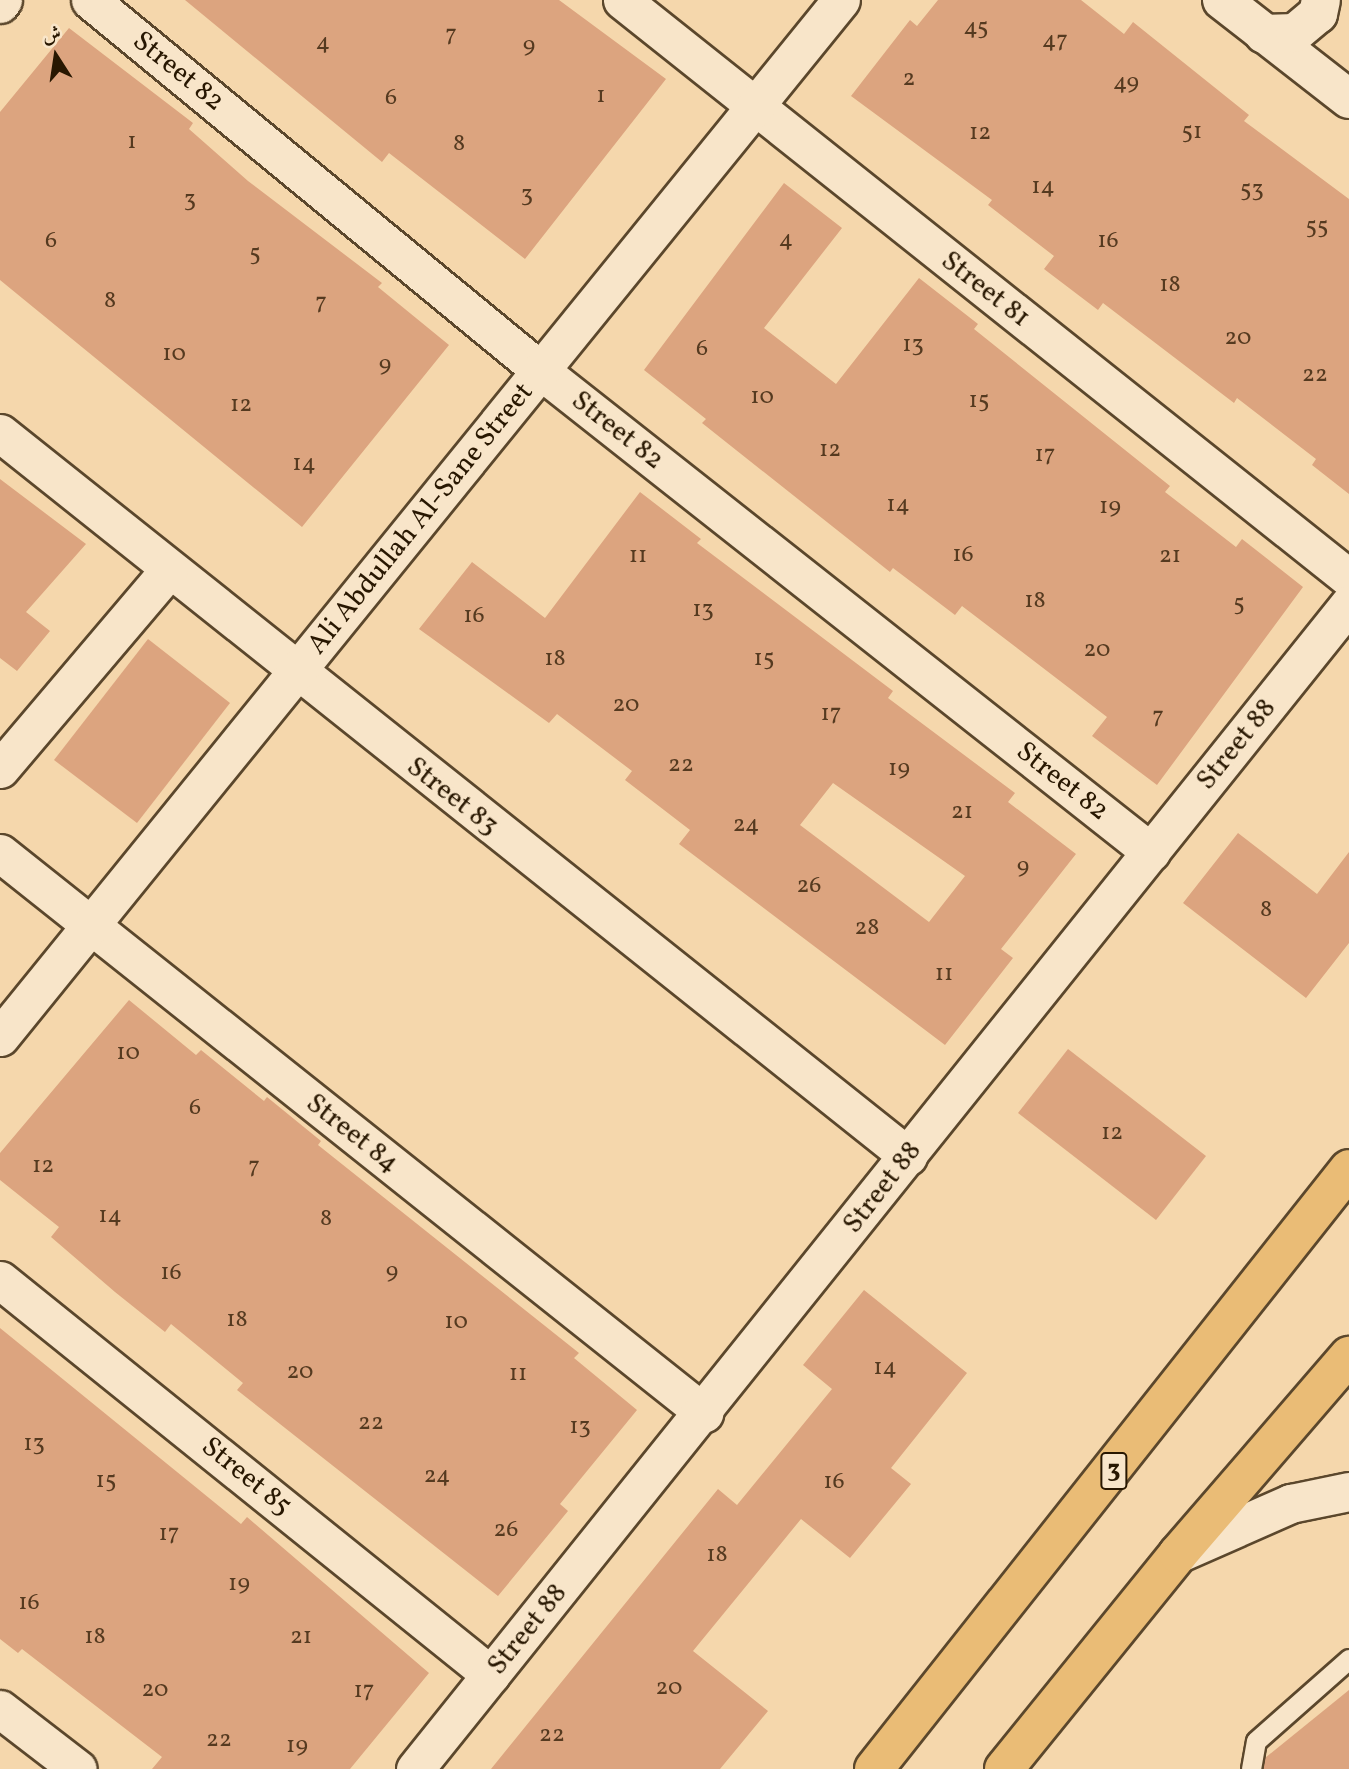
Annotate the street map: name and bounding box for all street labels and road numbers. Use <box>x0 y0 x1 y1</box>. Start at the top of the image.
street label: Street 82 <box>125 25 231 119</box>
street label: Street 81 <box>934 245 1036 335</box>
street label: Ali Abdullah Al-Sane Street <box>301 376 541 662</box>
street label: Street 82 <box>564 384 670 478</box>
street label: Street 88 <box>1190 693 1284 797</box>
street label: Street 82 <box>1009 735 1115 829</box>
street label: Street 83 <box>399 751 505 843</box>
street label: Street 84 <box>299 1087 405 1181</box>
street label: Street 88 <box>837 1135 929 1241</box>
street label: Street 85 <box>194 1430 298 1524</box>
road number: 3 <box>1100 1448 1128 1494</box>
street label: Street 88 <box>481 1578 575 1682</box>

